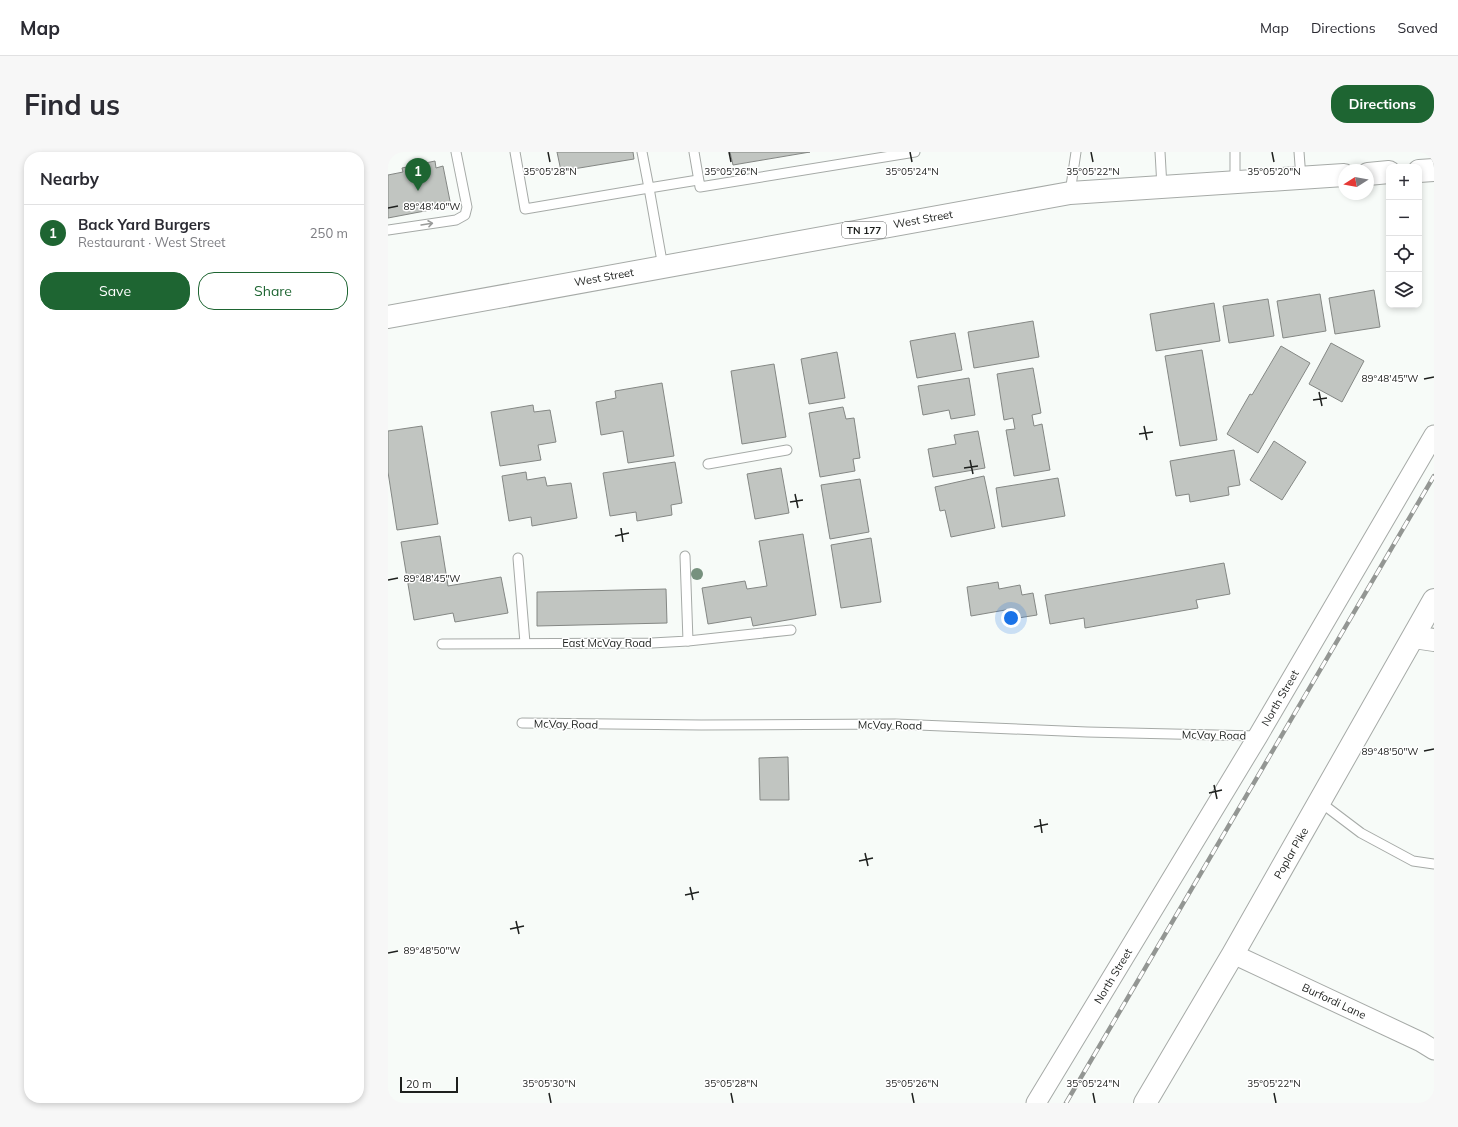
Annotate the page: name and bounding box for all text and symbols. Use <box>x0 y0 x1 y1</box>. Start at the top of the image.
text: Map <box>20 16 60 40</box>
text: Map <box>1260 19 1289 37</box>
text: Directions <box>1311 19 1376 37</box>
text: Saved <box>1398 19 1438 37</box>
button: Directions <box>1331 85 1434 123</box>
text: Find us <box>24 87 120 122</box>
pin: 1 <box>405 158 431 191</box>
north arrow <box>1338 164 1374 200</box>
map controls <box>1386 164 1422 308</box>
button: + <box>1386 164 1422 200</box>
text: 35°05'28"N <box>523 165 577 178</box>
text: 35°05'26"N <box>704 165 758 178</box>
text: 35°05'24"N <box>885 165 939 178</box>
text: 35°05'22"N <box>1066 165 1120 178</box>
text: 35°05'20"N <box>1247 165 1301 178</box>
text: Nearby <box>40 168 99 189</box>
text: 89°48'40"W <box>404 200 460 213</box>
button: − <box>1386 200 1422 236</box>
street label: West Street <box>892 207 954 231</box>
text: Back Yard Burgers <box>78 215 210 234</box>
one-way arrow <box>420 220 433 228</box>
road number: TN 177 <box>842 222 886 238</box>
text: 1 <box>49 225 57 241</box>
text: 250 m <box>310 225 348 241</box>
text: Restaurant · West Street <box>78 234 226 250</box>
button: locate <box>1386 236 1422 272</box>
street label: West Street <box>573 265 635 289</box>
button: Save <box>40 272 190 310</box>
button: Share <box>198 272 348 310</box>
button: layers <box>1386 272 1422 308</box>
text: 89°48'45"W <box>1362 372 1418 385</box>
text: 89°48'45"W <box>404 572 460 585</box>
your location <box>1001 608 1021 628</box>
street label: East McVay Road <box>562 636 652 650</box>
street label: North Street <box>1258 667 1302 729</box>
street label: McVay Road <box>534 716 598 732</box>
street label: McVay Road <box>858 717 922 733</box>
street label: McVay Road <box>1182 727 1246 743</box>
text: 89°48'50"W <box>1362 745 1418 758</box>
street label: Poplar Pike <box>1271 825 1311 881</box>
text: 89°48'50"W <box>404 944 460 957</box>
street label: North Street <box>1091 946 1135 1006</box>
street label: Burfordi Lane <box>1300 980 1368 1022</box>
scale bar <box>400 1075 458 1094</box>
text: 20 m <box>406 1077 432 1091</box>
text: 35°05'30"N <box>522 1077 576 1090</box>
text: 35°05'28"N <box>704 1077 758 1090</box>
text: 35°05'26"N <box>885 1077 939 1090</box>
text: 35°05'24"N <box>1066 1077 1120 1090</box>
text: 35°05'22"N <box>1247 1077 1301 1090</box>

